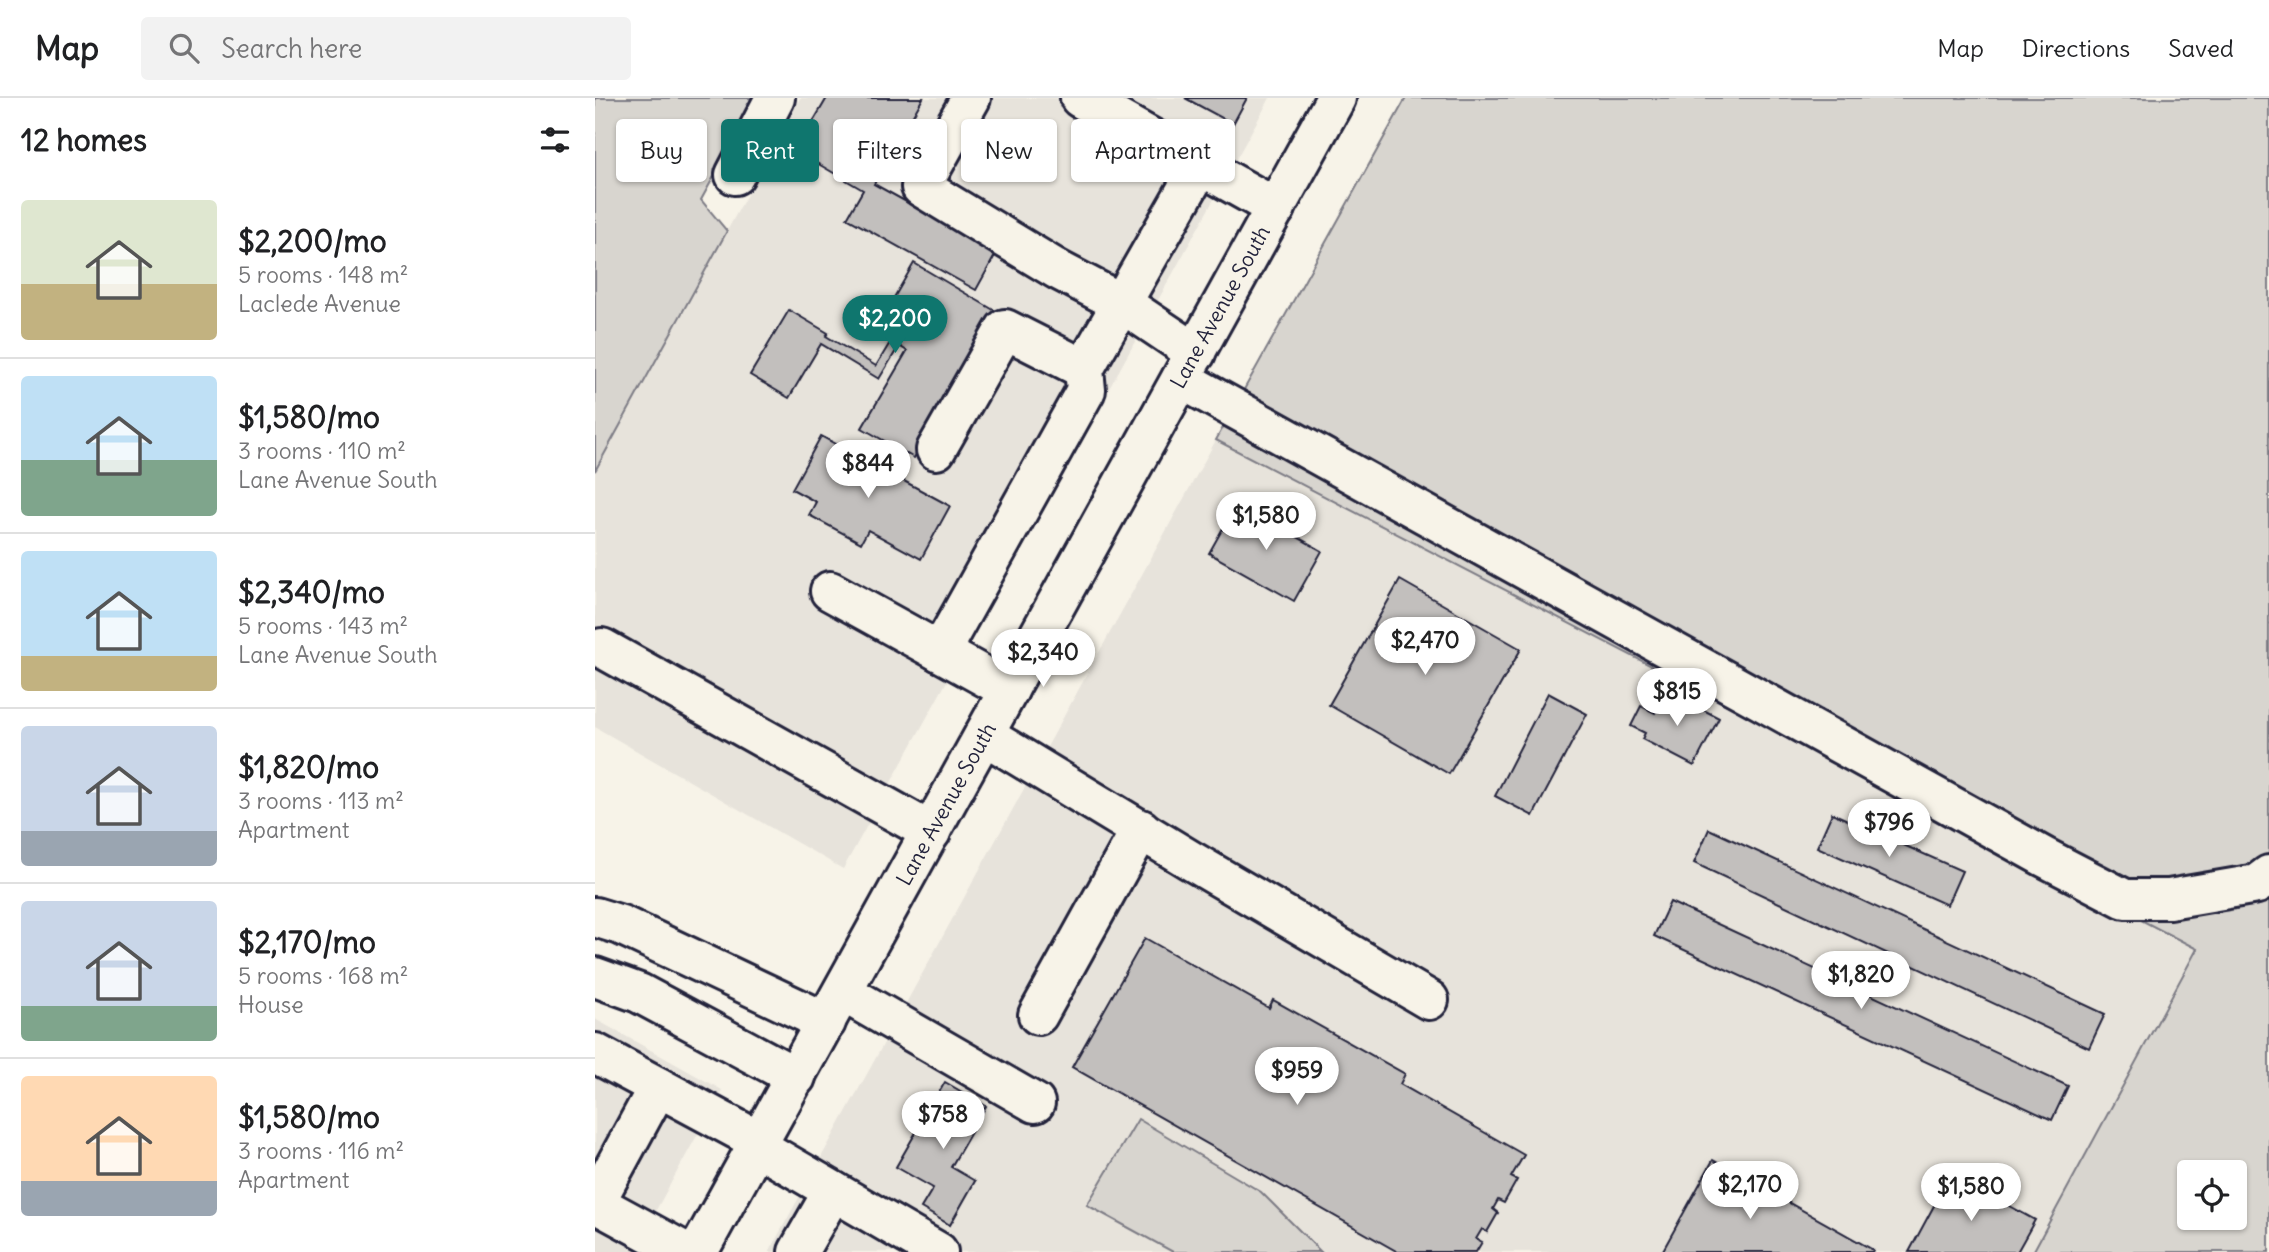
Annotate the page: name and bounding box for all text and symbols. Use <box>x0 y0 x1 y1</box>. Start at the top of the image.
search box <box>141 17 631 80</box>
text: Map <box>35 27 99 69</box>
icon: search <box>165 29 203 67</box>
text: Search here <box>221 32 362 65</box>
text: Map <box>1937 33 1984 63</box>
text: Directions <box>2022 33 2130 63</box>
text: Saved <box>2168 33 2234 63</box>
chip: Buy <box>616 119 707 182</box>
chip: Rent <box>721 119 819 182</box>
chip: Filters <box>833 119 947 182</box>
chip: New <box>961 119 1057 182</box>
chip: Apartment <box>1071 119 1235 182</box>
text: 12 homes <box>21 121 147 159</box>
icon: filters <box>536 121 574 159</box>
street label: Lane Avenue South <box>1164 221 1276 393</box>
text: $2,200/mo <box>238 222 387 260</box>
icon: home <box>77 228 161 312</box>
text: 5 rooms · 148 m² <box>238 260 408 289</box>
text: Laclede Avenue <box>238 289 401 318</box>
pin: $2,200 <box>838 296 952 355</box>
text: $2,200 <box>858 303 932 332</box>
text: $1,580/mo <box>238 398 380 436</box>
icon: home <box>77 404 161 488</box>
text: 3 rooms · 110 m² <box>238 436 406 465</box>
pin: $844 <box>827 440 909 500</box>
text: $844 <box>842 448 894 477</box>
text: Lane Avenue South <box>238 465 437 494</box>
pin: $1,580 <box>1209 492 1323 552</box>
text: $1,580 <box>1232 500 1300 529</box>
text: $2,340/mo <box>238 573 385 611</box>
icon: home <box>77 579 161 663</box>
text: 5 rooms · 143 m² <box>238 611 408 640</box>
pin: $2,470 <box>1368 618 1482 677</box>
text: $2,470 <box>1390 625 1460 654</box>
pin: $2,340 <box>986 630 1100 689</box>
text: $2,340 <box>1007 637 1079 666</box>
text: Lane Avenue South <box>238 640 437 669</box>
pin: $815 <box>1636 668 1718 728</box>
text: $815 <box>1653 676 1701 705</box>
street label: Lane Avenue South <box>890 718 1002 890</box>
text: $1,820/mo <box>238 748 379 786</box>
icon: home <box>77 754 161 838</box>
text: 3 rooms · 113 m² <box>238 786 404 815</box>
pin: $796 <box>1848 800 1930 859</box>
text: $796 <box>1864 807 1914 836</box>
text: Apartment <box>238 815 350 844</box>
text: $2,170/mo <box>238 923 376 961</box>
icon: home <box>77 929 161 1013</box>
pin: $1,820 <box>1804 951 1918 1011</box>
text: $1,820 <box>1827 959 1895 988</box>
text: 5 rooms · 168 m² <box>238 961 408 990</box>
text: House <box>238 990 304 1019</box>
pin: $959 <box>1256 1048 1338 1107</box>
text: $959 <box>1271 1055 1323 1084</box>
pin: $758 <box>902 1091 984 1151</box>
text: $1,580/mo <box>238 1098 380 1136</box>
text: $758 <box>918 1099 968 1128</box>
icon: home <box>77 1104 161 1188</box>
text: 3 rooms · 116 m² <box>238 1136 404 1165</box>
map controls <box>2177 1160 2247 1230</box>
button: locate <box>2177 1160 2247 1230</box>
pin: $2,170 <box>1693 1162 1807 1221</box>
pin: $1,580 <box>1914 1164 2028 1223</box>
text: Apartment <box>238 1165 350 1194</box>
text: $2,170 <box>1718 1169 1782 1198</box>
text: $1,580 <box>1937 1171 2005 1200</box>

